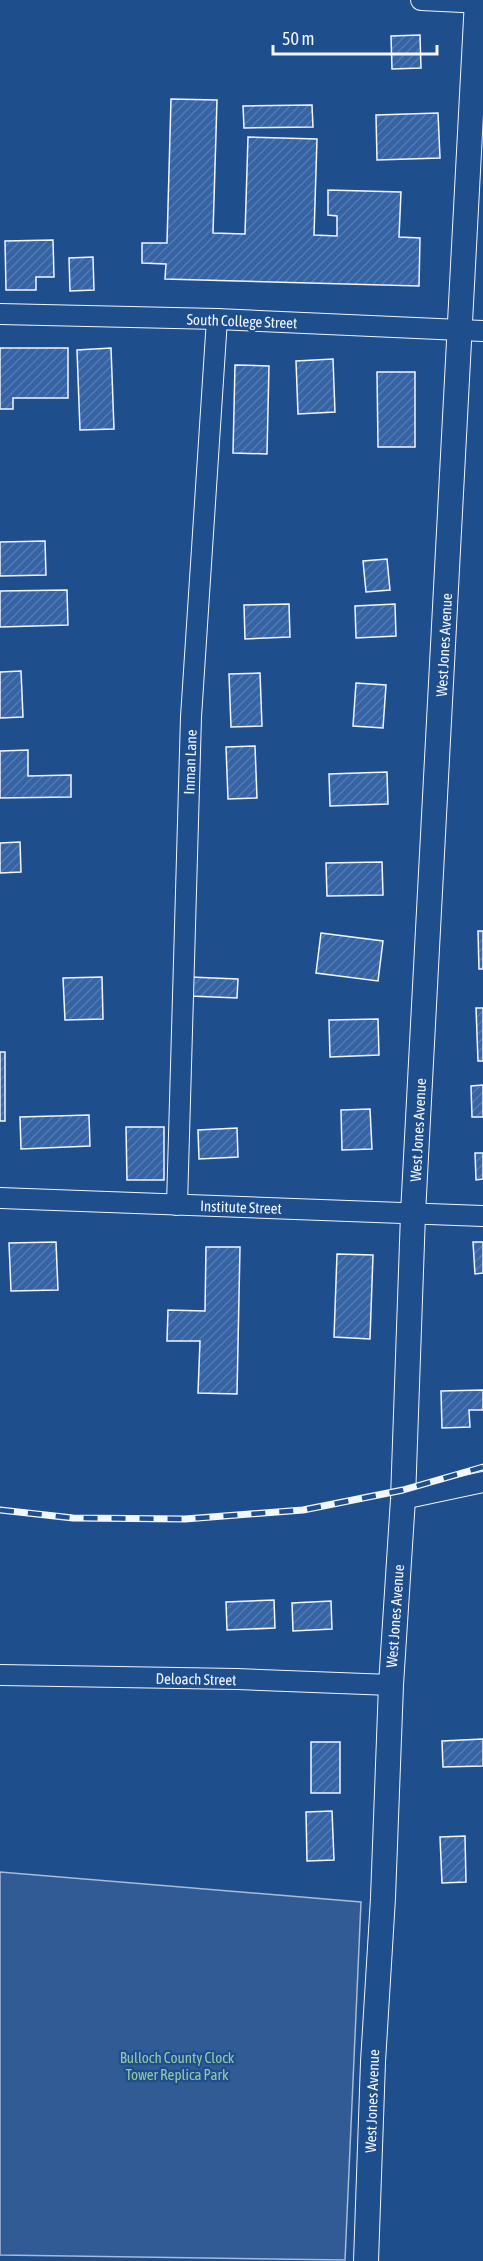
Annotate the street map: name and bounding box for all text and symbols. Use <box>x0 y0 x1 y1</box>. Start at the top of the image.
scale bar <box>273 18 436 56</box>
text: 50 m <box>282 28 314 49</box>
street label: South College Street <box>186 311 298 331</box>
street label: West Jones Avenue <box>433 593 455 697</box>
street label: Inman Lane <box>180 729 200 795</box>
street label: West Jones Avenue <box>407 1078 429 1182</box>
street label: Institute Street <box>200 1197 282 1217</box>
street label: West Jones Avenue <box>383 1563 407 1668</box>
street label: Deloach Street <box>155 1670 237 1688</box>
park label: Bulloch County Clock Tower Replica Park <box>120 2049 235 2083</box>
street label: West Jones Avenue <box>362 2049 382 2153</box>

